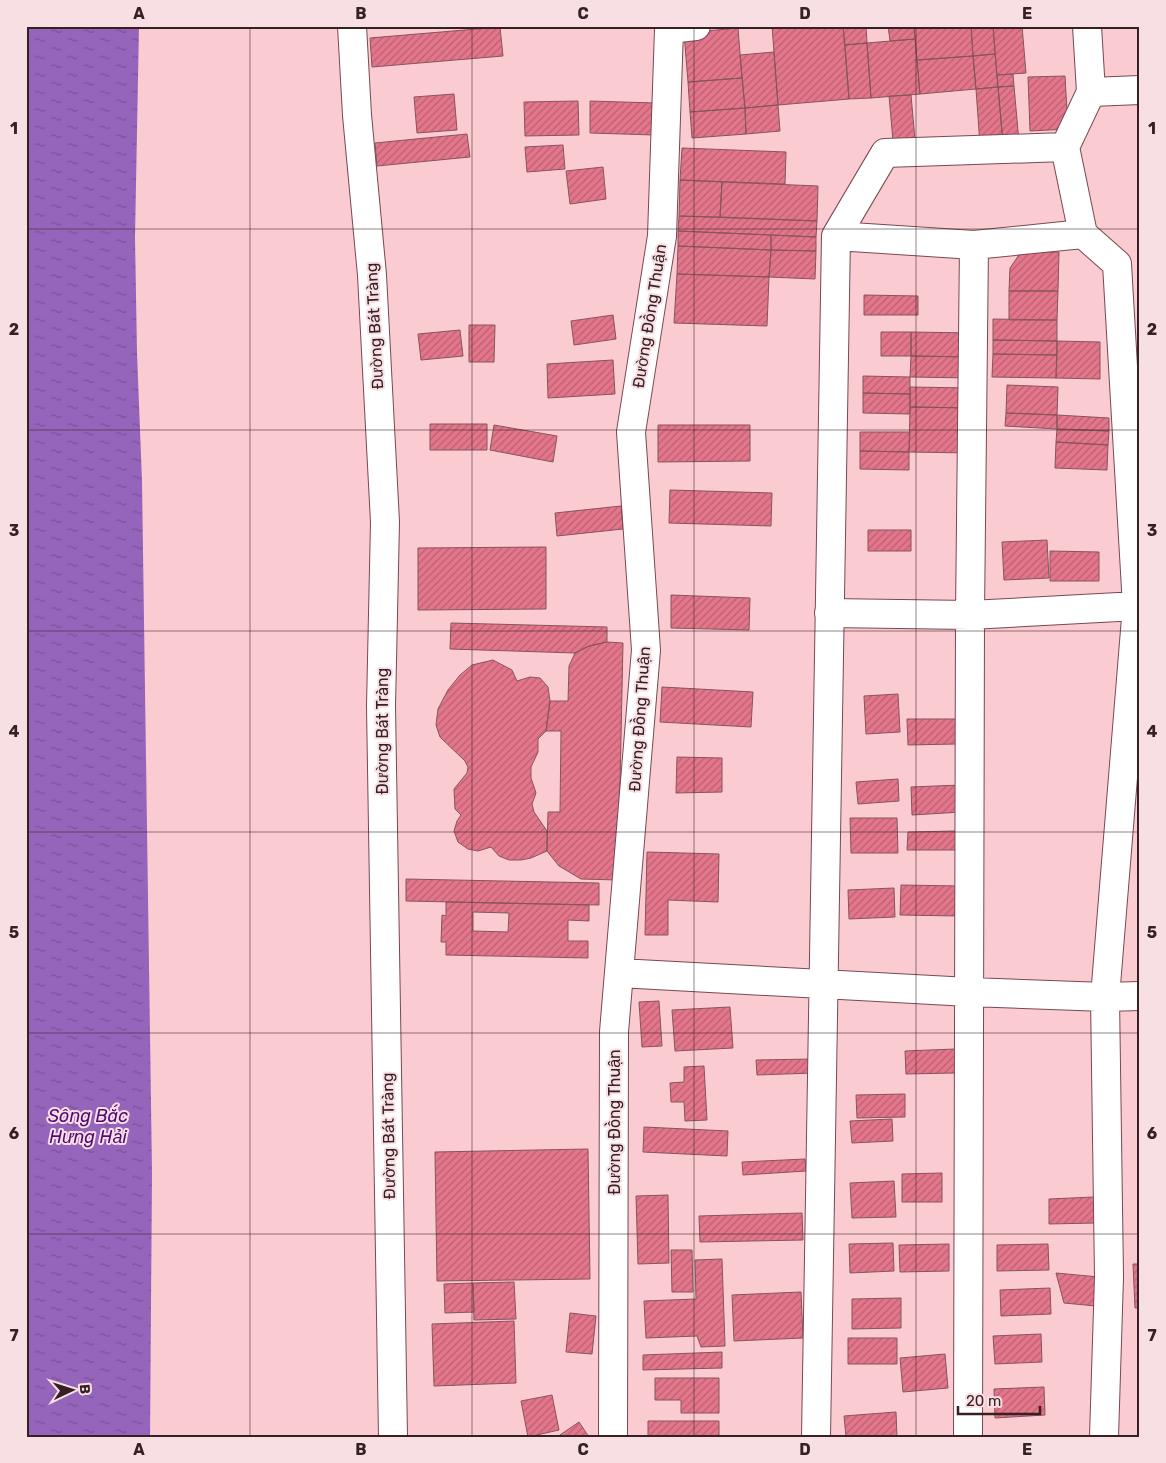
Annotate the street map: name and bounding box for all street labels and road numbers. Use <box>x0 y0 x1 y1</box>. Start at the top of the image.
street label: Đường Đồng Thuận <box>627 242 670 389</box>
street label: Đường Bát Tràng <box>362 262 387 390</box>
street label: Đường Đồng Thuận <box>624 646 654 792</box>
street label: Đường Bát Tràng <box>373 668 392 794</box>
street label: Đường Đồng Thuận <box>604 1049 624 1195</box>
street label: Đường Bát Tràng <box>378 1072 399 1200</box>

